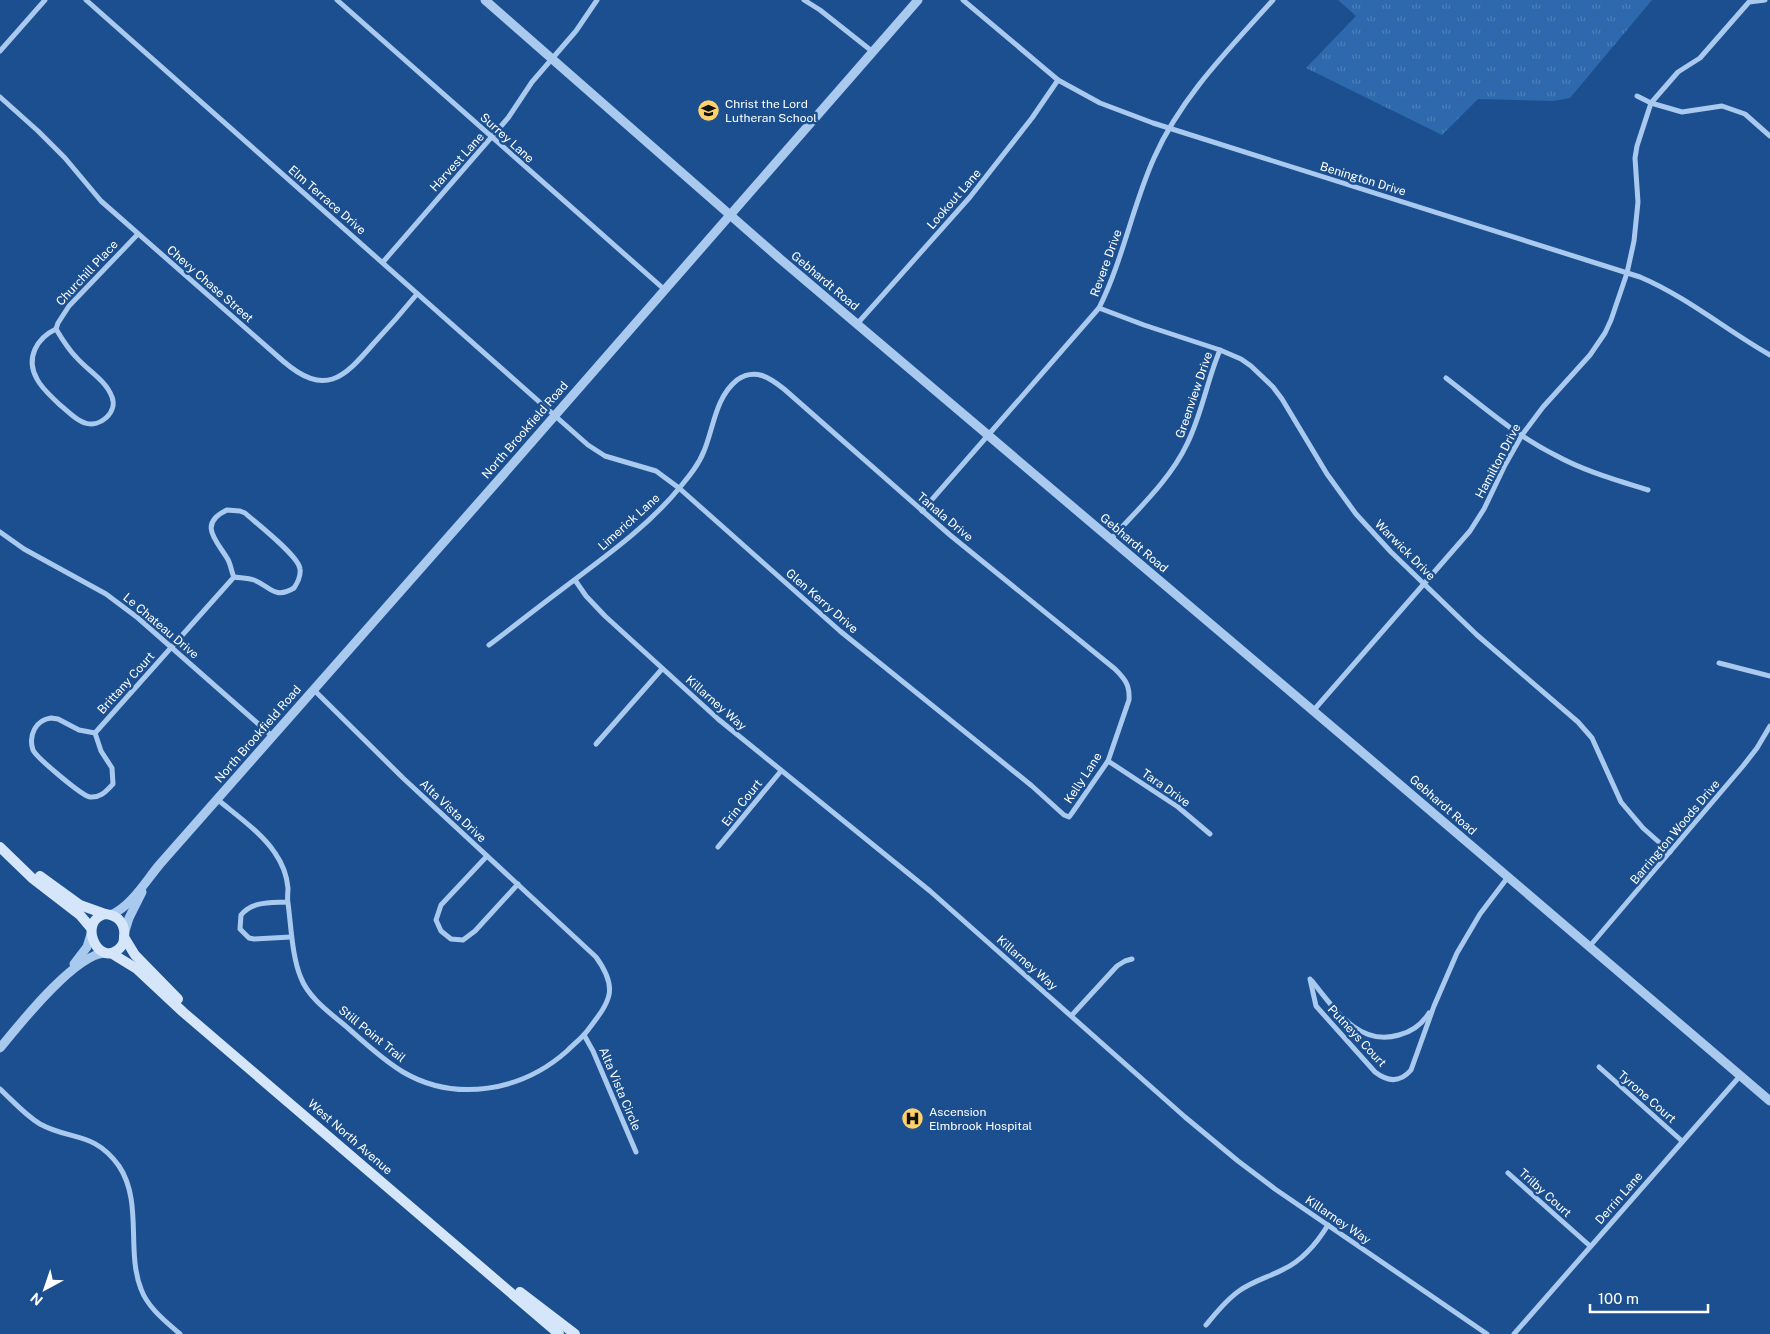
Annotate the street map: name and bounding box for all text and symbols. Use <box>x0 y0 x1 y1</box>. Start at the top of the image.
place label: Christ the Lord Lutheran School <box>725 97 817 125</box>
school or university icon: Christ the Lord Lutheran School <box>697 99 721 123</box>
street label: Surrey Lane <box>477 110 537 166</box>
street label: Harvest Lane <box>427 130 487 194</box>
street label: Benington Drive <box>1318 159 1408 199</box>
street label: Elm Terrace Drive <box>285 163 369 238</box>
street label: Lookout Lane <box>924 166 984 232</box>
street label: Revere Drive <box>1087 227 1125 298</box>
street label: Churchill Place <box>53 237 121 309</box>
street label: Chevy Chase Street <box>164 243 256 326</box>
street label: Gebhardt Road <box>788 249 862 313</box>
street label: Greenview Drive <box>1173 350 1215 440</box>
street label: North Brookfield Road <box>479 379 571 481</box>
street label: Hamilton Drive <box>1473 421 1524 501</box>
street label: Tanala Drive <box>914 490 976 544</box>
street label: Limerick Lane <box>595 491 663 553</box>
street label: Gebhardt Road <box>1097 511 1171 575</box>
street label: Warwick Drive <box>1372 517 1438 583</box>
street label: Glen Kerry Drive <box>783 566 861 636</box>
street label: Le Chateau Drive <box>120 590 202 662</box>
street label: Brittany Court <box>95 649 158 717</box>
street label: Killarney Way <box>683 673 750 734</box>
street label: North Brookfield Road <box>212 683 304 785</box>
street label: Kelly Lane <box>1061 750 1105 806</box>
street label: Tara Drive <box>1139 766 1193 810</box>
street label: Gebhardt Road <box>1407 772 1479 838</box>
street label: Alta Vista Drive <box>417 777 489 845</box>
street label: Erin Court <box>719 777 765 829</box>
street label: Barrington Woods Drive <box>1627 777 1723 887</box>
street label: Killarney Way <box>994 933 1061 994</box>
street label: Putneys Court <box>1325 1002 1389 1070</box>
street label: Still Point Trail <box>336 1003 408 1065</box>
street label: Alta Vista Circle <box>596 1045 644 1133</box>
street label: Tyrone Court <box>1615 1068 1679 1126</box>
street label: West North Avenue <box>305 1097 395 1178</box>
place label: Ascension Elmbrook Hospital <box>929 1105 1033 1133</box>
hospital icon: Ascension Elmbrook Hospital <box>901 1107 925 1131</box>
street label: Trilby Court <box>1516 1166 1574 1220</box>
street label: Derrin Lane <box>1593 1169 1646 1227</box>
street label: Killarney Way <box>1303 1193 1374 1247</box>
north arrow <box>20 1264 70 1314</box>
scale bar <box>1590 1282 1708 1314</box>
text: N <box>27 1289 46 1309</box>
text: 100 m <box>1598 1290 1639 1307</box>

